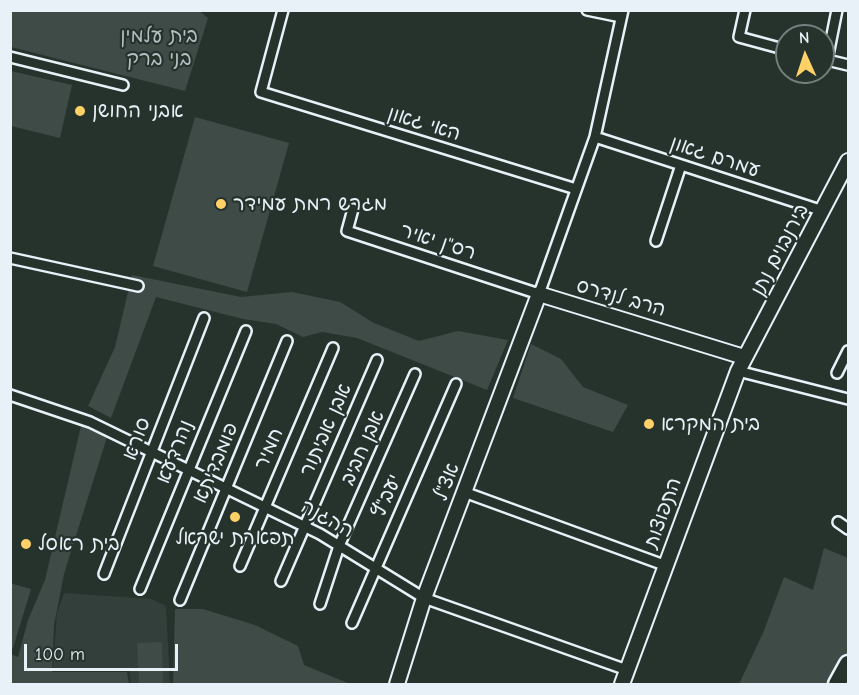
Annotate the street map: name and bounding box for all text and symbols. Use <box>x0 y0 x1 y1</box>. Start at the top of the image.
park label: בית עלמין בני ברק <box>120 24 198 71</box>
north arrow <box>775 24 835 84</box>
text: N <box>798 29 810 47</box>
place label: אבני החושן <box>92 99 183 123</box>
street label: האי גאון <box>385 102 463 146</box>
marker: אבני החושן <box>73 104 87 118</box>
street label: עמרם גאון <box>667 131 763 183</box>
place label: מגרש רמת עמידר <box>233 192 387 216</box>
marker: מגרש רמת עמידר <box>214 197 228 211</box>
street label: בירנבוים נתן <box>746 200 814 300</box>
street label: רס"ן יאיר <box>397 219 479 265</box>
street label: הרב לנדרס <box>574 274 668 322</box>
street label: אבן אביתור <box>295 380 357 480</box>
street label: אבן חביב <box>336 407 390 489</box>
place label: בית המקרא <box>661 412 760 436</box>
street label: סורא <box>118 414 156 464</box>
street label: נהרדעא <box>151 417 199 487</box>
marker: בית המקרא <box>642 417 656 431</box>
street label: פומבדיתא <box>188 419 244 507</box>
street label: חמיר <box>249 424 289 474</box>
street label: אצ"ל <box>429 460 465 504</box>
street label: יעב"ץ <box>367 471 407 521</box>
street label: התפוצות <box>639 474 687 552</box>
street label: ההגנה <box>296 495 358 543</box>
marker: תפארת ישראל <box>228 510 242 524</box>
place label: תפארת ישראל <box>175 526 295 550</box>
place label: בית ראסל <box>38 532 119 556</box>
marker: בית ראסל <box>19 537 33 551</box>
scale bar <box>27 632 182 670</box>
text: 100 m <box>35 644 85 665</box>

